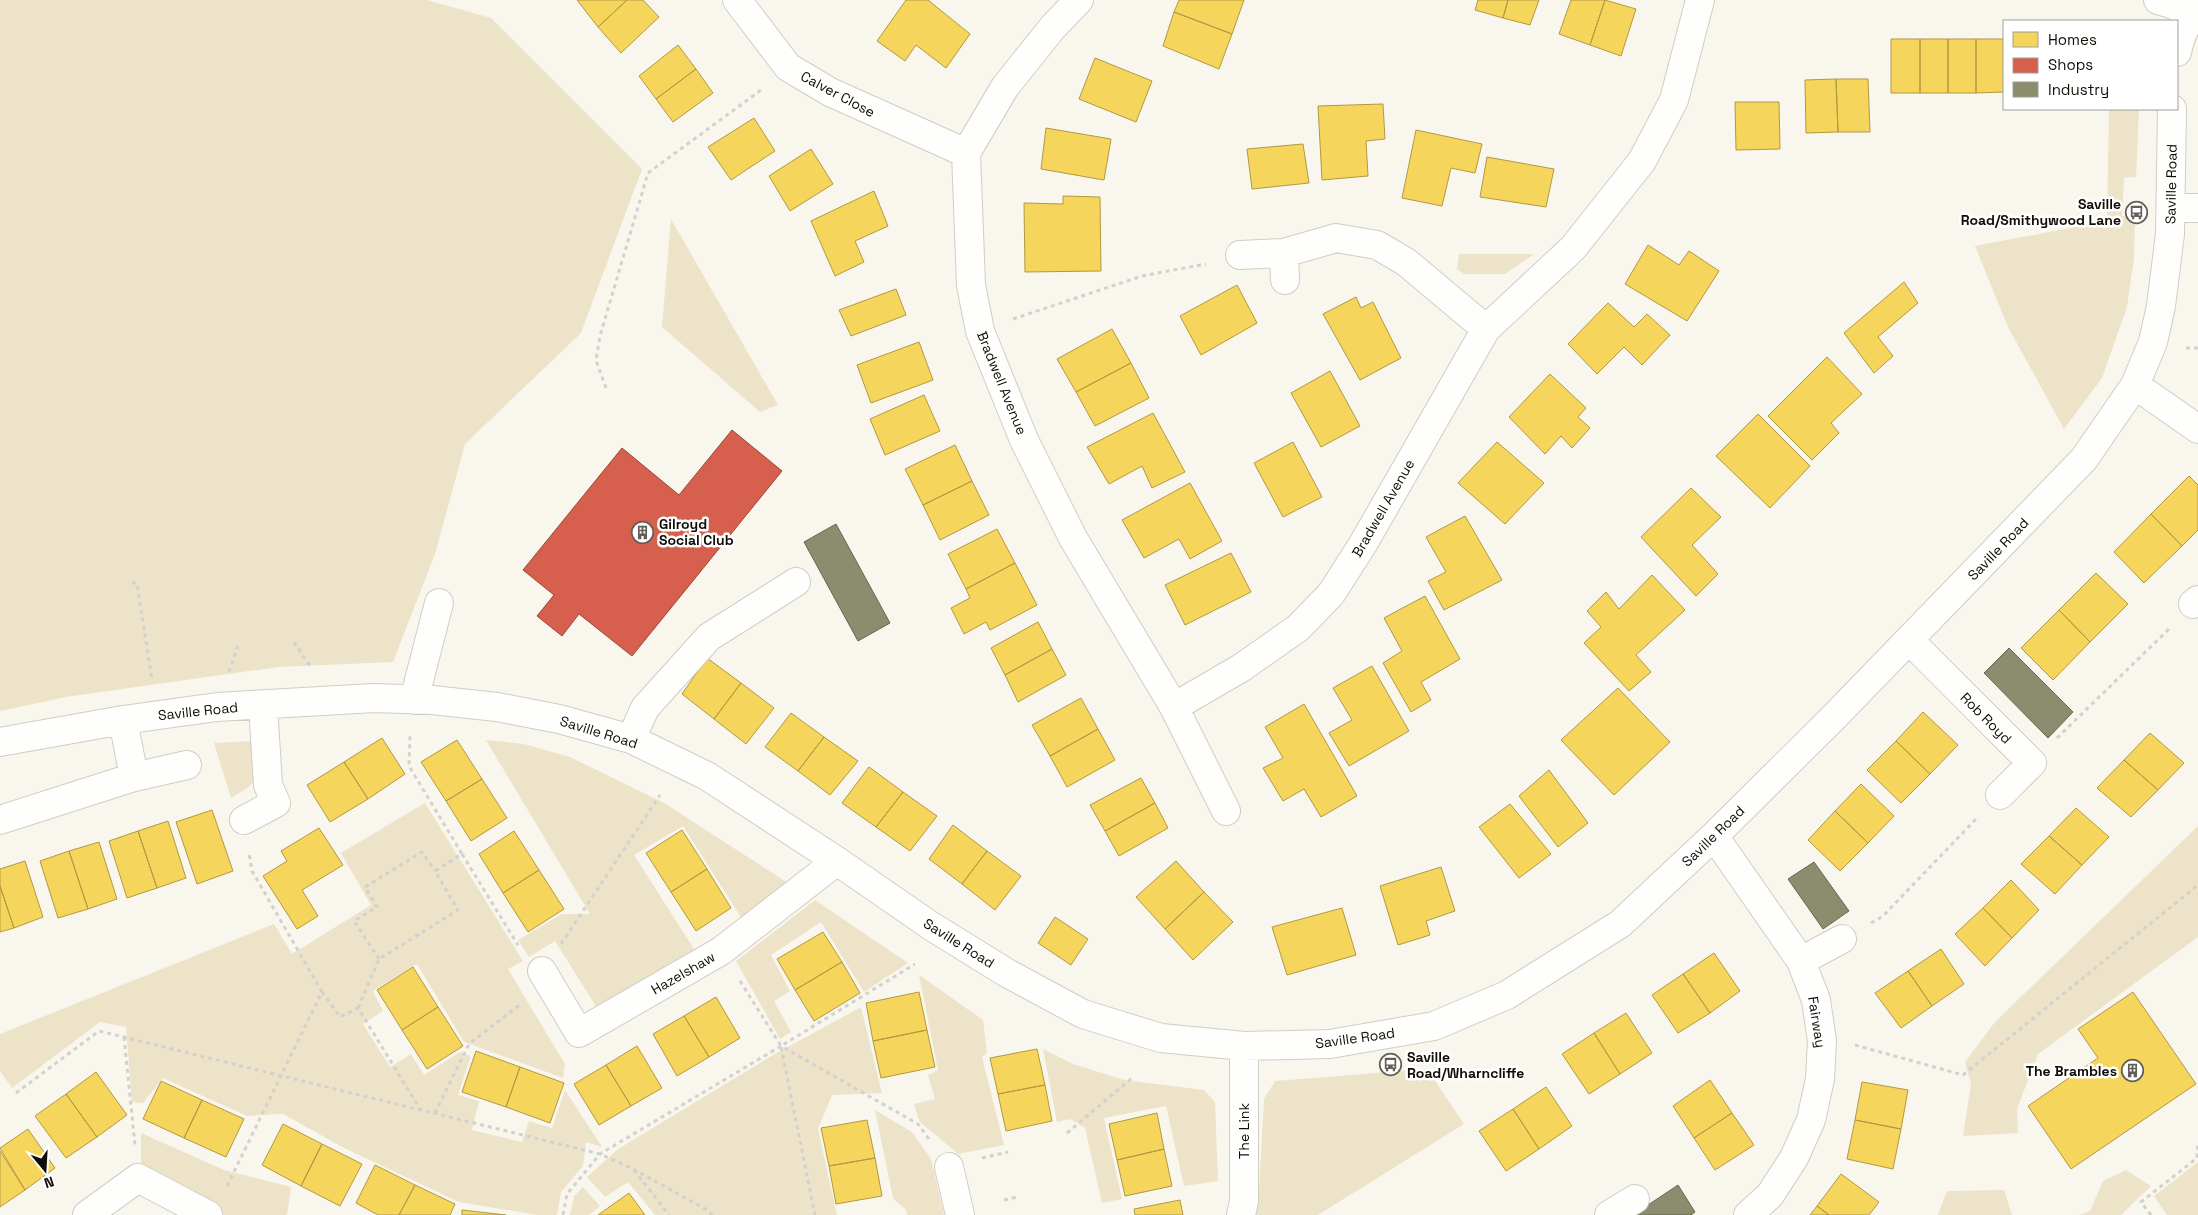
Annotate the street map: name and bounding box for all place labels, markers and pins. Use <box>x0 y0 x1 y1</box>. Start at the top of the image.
place label: Saville Road/Smithywood Lane <box>1961 195 2121 229</box>
bus stop icon: Saville Road/Smithywood Lane <box>2125 200 2149 224</box>
place label: Gilroyd Social Club <box>659 515 734 549</box>
building icon: Gilroyd Social Club <box>631 520 655 544</box>
place label: Saville Road/Wharncliffe <box>1407 1048 1524 1082</box>
bus stop icon: Saville Road/Wharncliffe <box>1379 1053 1403 1077</box>
building icon: The Brambles <box>2121 1059 2145 1083</box>
place label: The Brambles <box>2026 1062 2117 1080</box>

